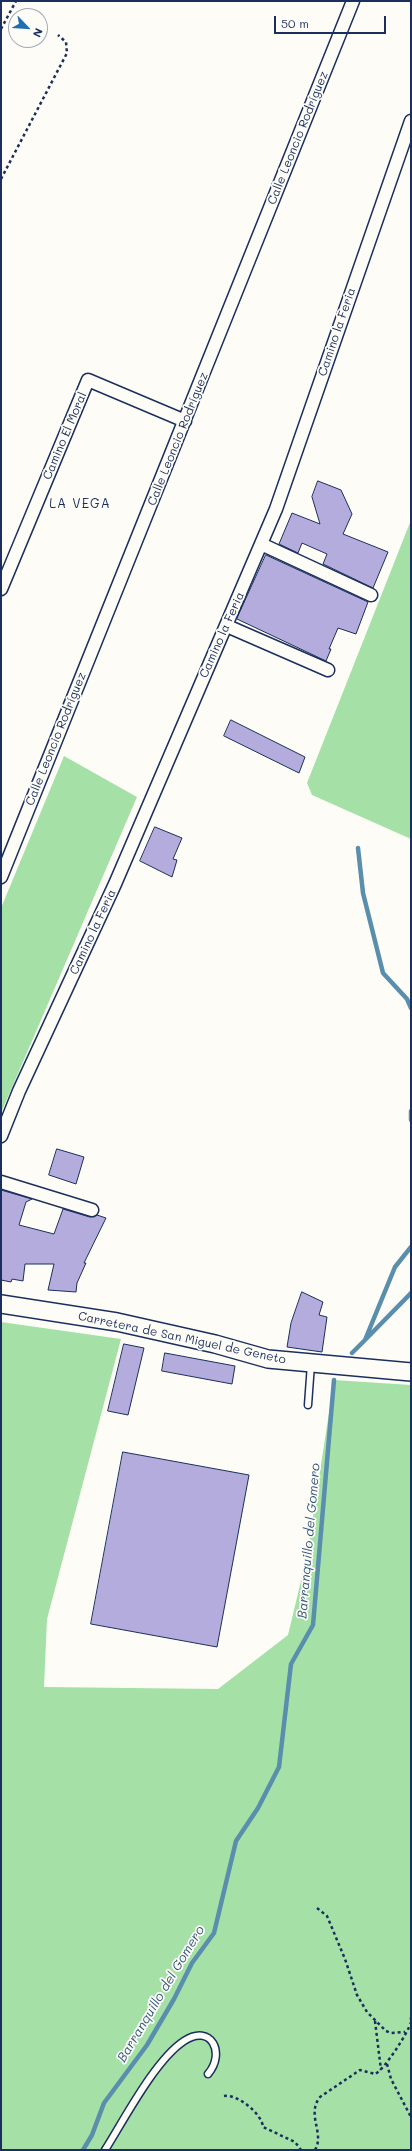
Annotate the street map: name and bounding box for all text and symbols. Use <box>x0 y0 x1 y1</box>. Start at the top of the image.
north arrow <box>8 8 48 48</box>
scale bar <box>276 8 388 34</box>
text: 50 m <box>281 15 309 31</box>
text: N <box>30 26 47 40</box>
street label: Calle Leoncio Rodríguez <box>265 69 331 207</box>
street label: Camino la Feria <box>315 286 359 378</box>
street label: Calle Leoncio Rodríguez <box>145 370 211 508</box>
street label: Camino El Moral <box>40 390 90 482</box>
district label: LA VEGA <box>49 496 111 512</box>
street label: Camino la Feria <box>197 590 247 680</box>
street label: Calle Leoncio Rodríguez <box>23 670 89 808</box>
street label: Camino la Feria <box>67 887 119 977</box>
street label: Carretera de San Miguel de Geneto <box>77 1309 287 1367</box>
water label: Barranquillo del Gomero <box>294 1463 324 1619</box>
water label: Barranquillo del Gomero <box>114 1923 208 2065</box>

